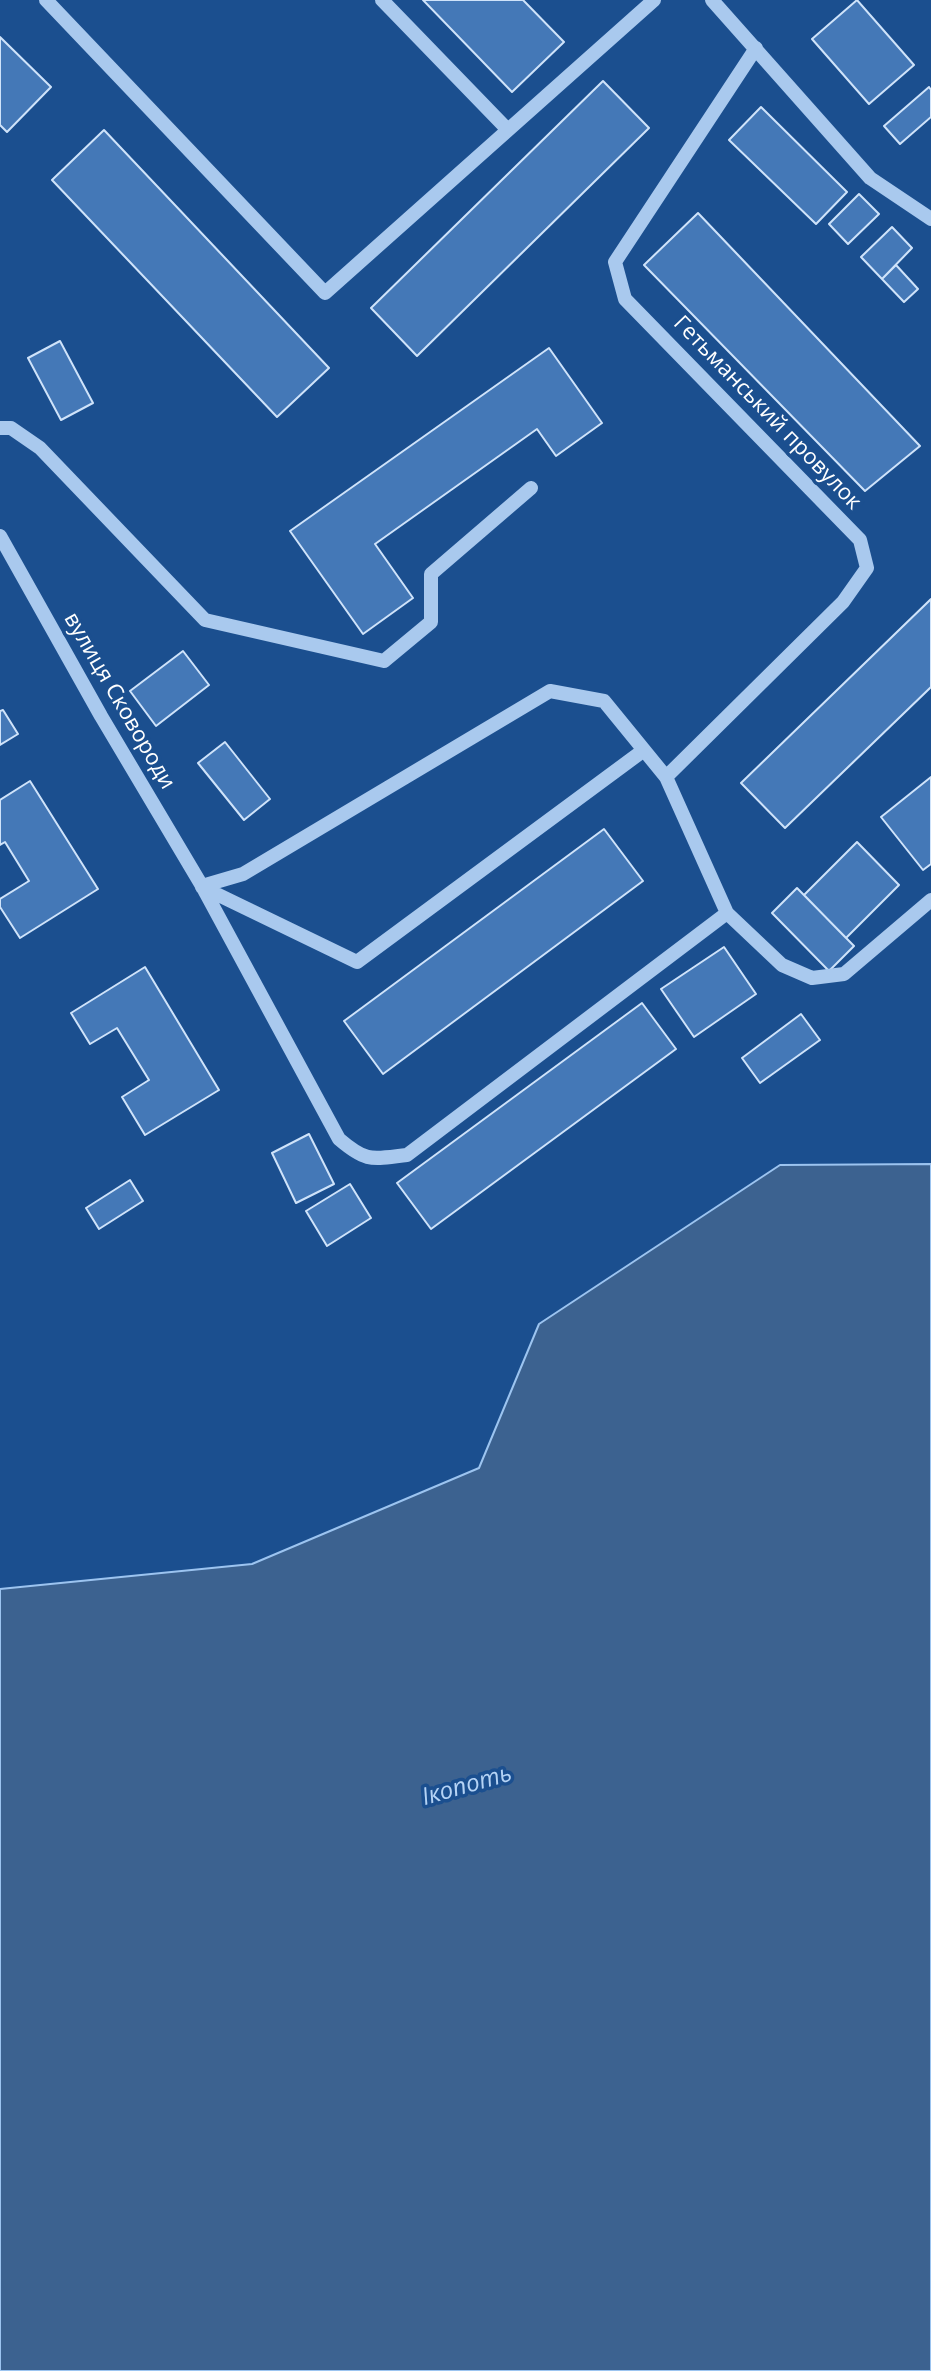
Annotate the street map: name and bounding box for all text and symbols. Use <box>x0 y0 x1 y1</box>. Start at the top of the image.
street label: Гетьманський провулок <box>667 311 867 515</box>
street label: вулиця Сковороди <box>58 608 180 794</box>
water label: Ікопоть <box>419 1759 515 1813</box>

